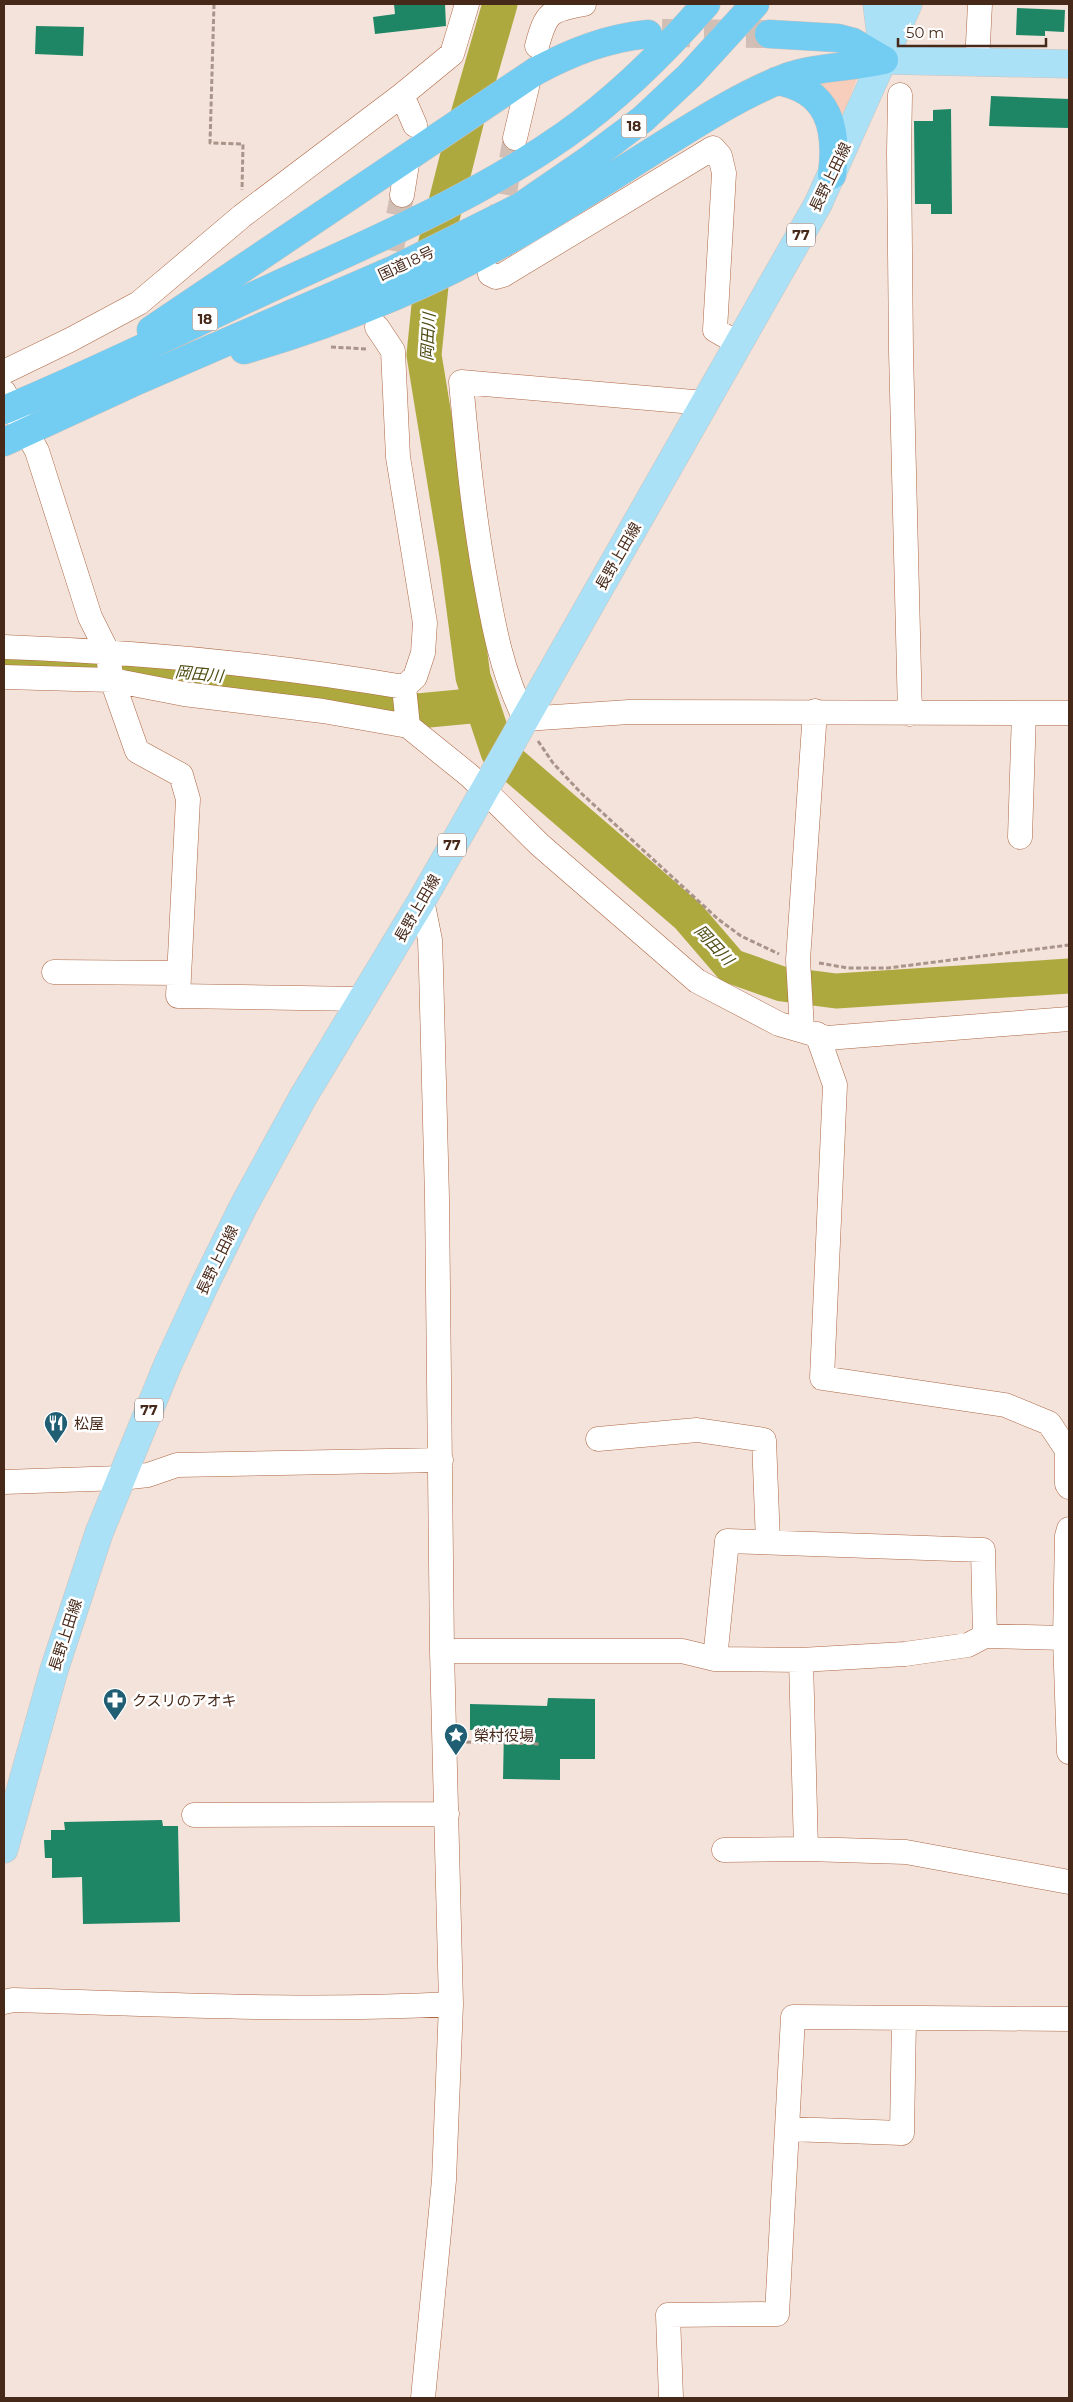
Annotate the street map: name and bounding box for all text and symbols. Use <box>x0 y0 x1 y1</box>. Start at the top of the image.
scale bar <box>898 15 1046 47</box>
text: 50 m <box>906 23 944 42</box>
road number: 18 <box>622 114 646 138</box>
street label: 長野上田線 <box>805 139 855 215</box>
road number: 77 <box>787 224 815 246</box>
street label: 国道18号 <box>375 242 437 284</box>
road number: 18 <box>192 308 218 330</box>
water label: 岡田川 <box>417 311 439 361</box>
street label: 長野上田線 <box>591 519 645 593</box>
water label: 岡田川 <box>174 662 226 686</box>
road number: 77 <box>438 834 466 856</box>
street label: 長野上田線 <box>390 871 444 945</box>
water label: 岡田川 <box>691 921 739 970</box>
street label: 長野上田線 <box>192 1222 242 1298</box>
road number: 77 <box>135 1398 163 1422</box>
restaurant icon: 松屋 <box>43 1410 69 1444</box>
place label: 松屋 <box>74 1414 104 1433</box>
street label: 長野上田線 <box>44 1596 86 1674</box>
pharmacy icon: クスリのアオキ <box>102 1687 128 1721</box>
place label: クスリのアオキ <box>132 1691 237 1710</box>
place icon: 榮村役場 <box>443 1722 469 1756</box>
place label: 榮村役場 <box>474 1726 534 1745</box>

